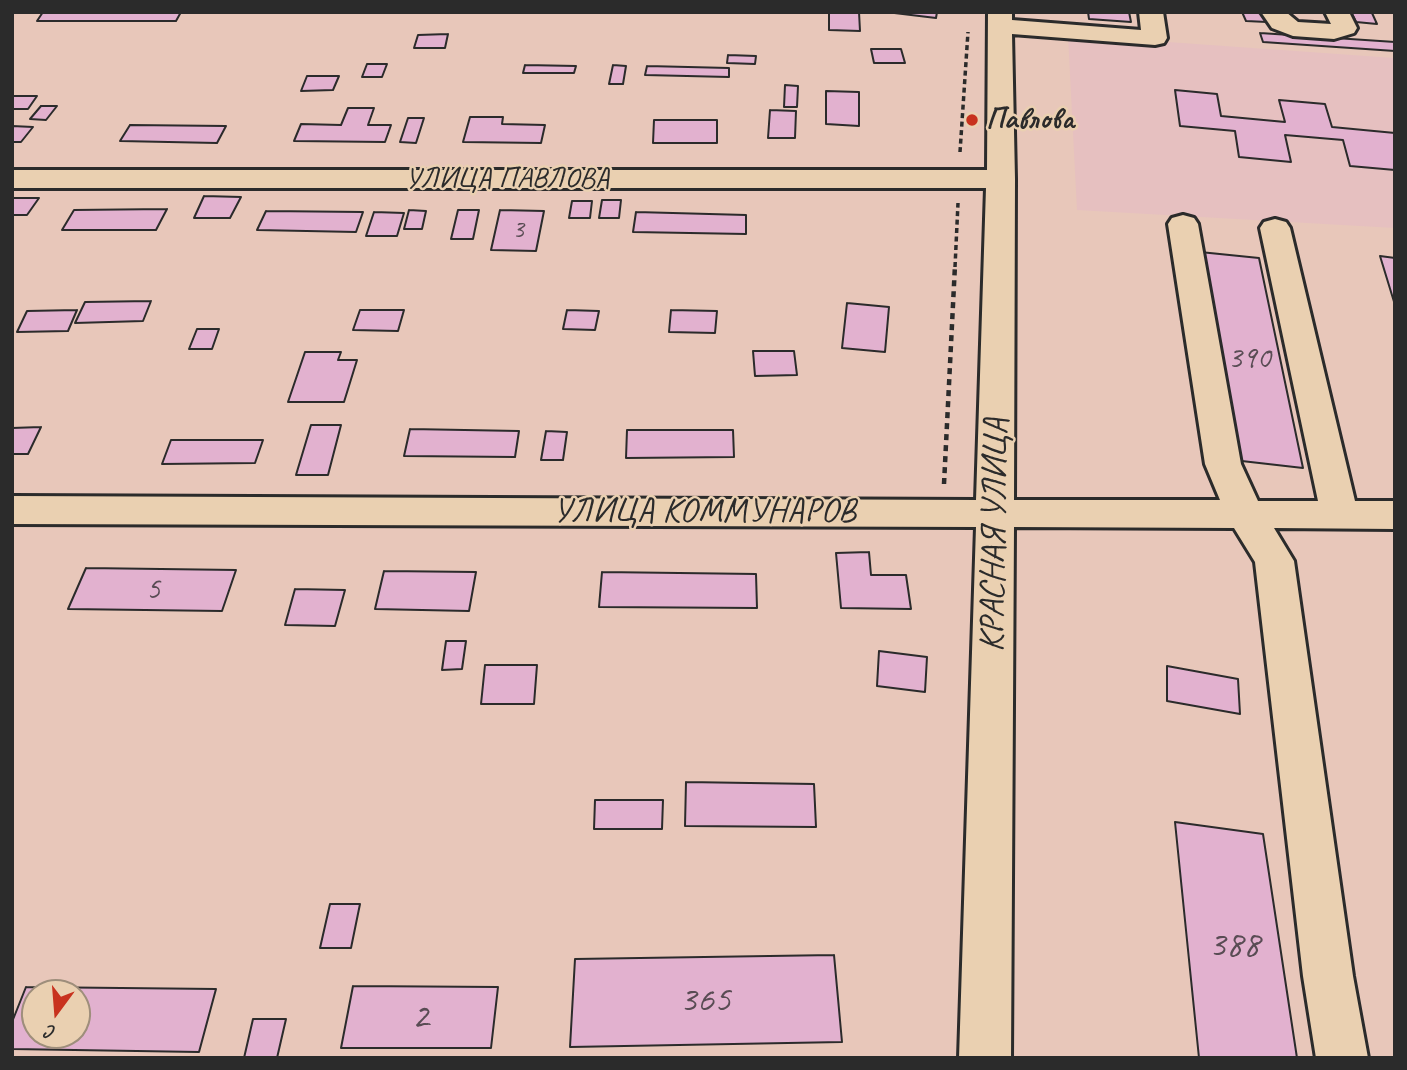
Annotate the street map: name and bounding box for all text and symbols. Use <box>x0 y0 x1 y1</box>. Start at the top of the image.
place label: Павлова <box>986 102 1074 138</box>
marker: Павлова <box>964 112 980 128</box>
street label: УЛИЦА ПАВЛОВА <box>405 161 609 197</box>
house number: 3 <box>512 214 524 246</box>
house number: 390 <box>1227 340 1271 378</box>
street label: КРАСНАЯ УЛИЦА <box>972 418 1018 652</box>
street label: УЛИЦА КОММУНАРОВ <box>553 491 855 533</box>
house number: 5 <box>146 571 160 609</box>
house number: 388 <box>1208 923 1260 969</box>
house number: 365 <box>679 978 731 1024</box>
north arrow <box>21 979 91 1049</box>
house number: 2 <box>411 995 429 1041</box>
text: С <box>43 1019 59 1045</box>

